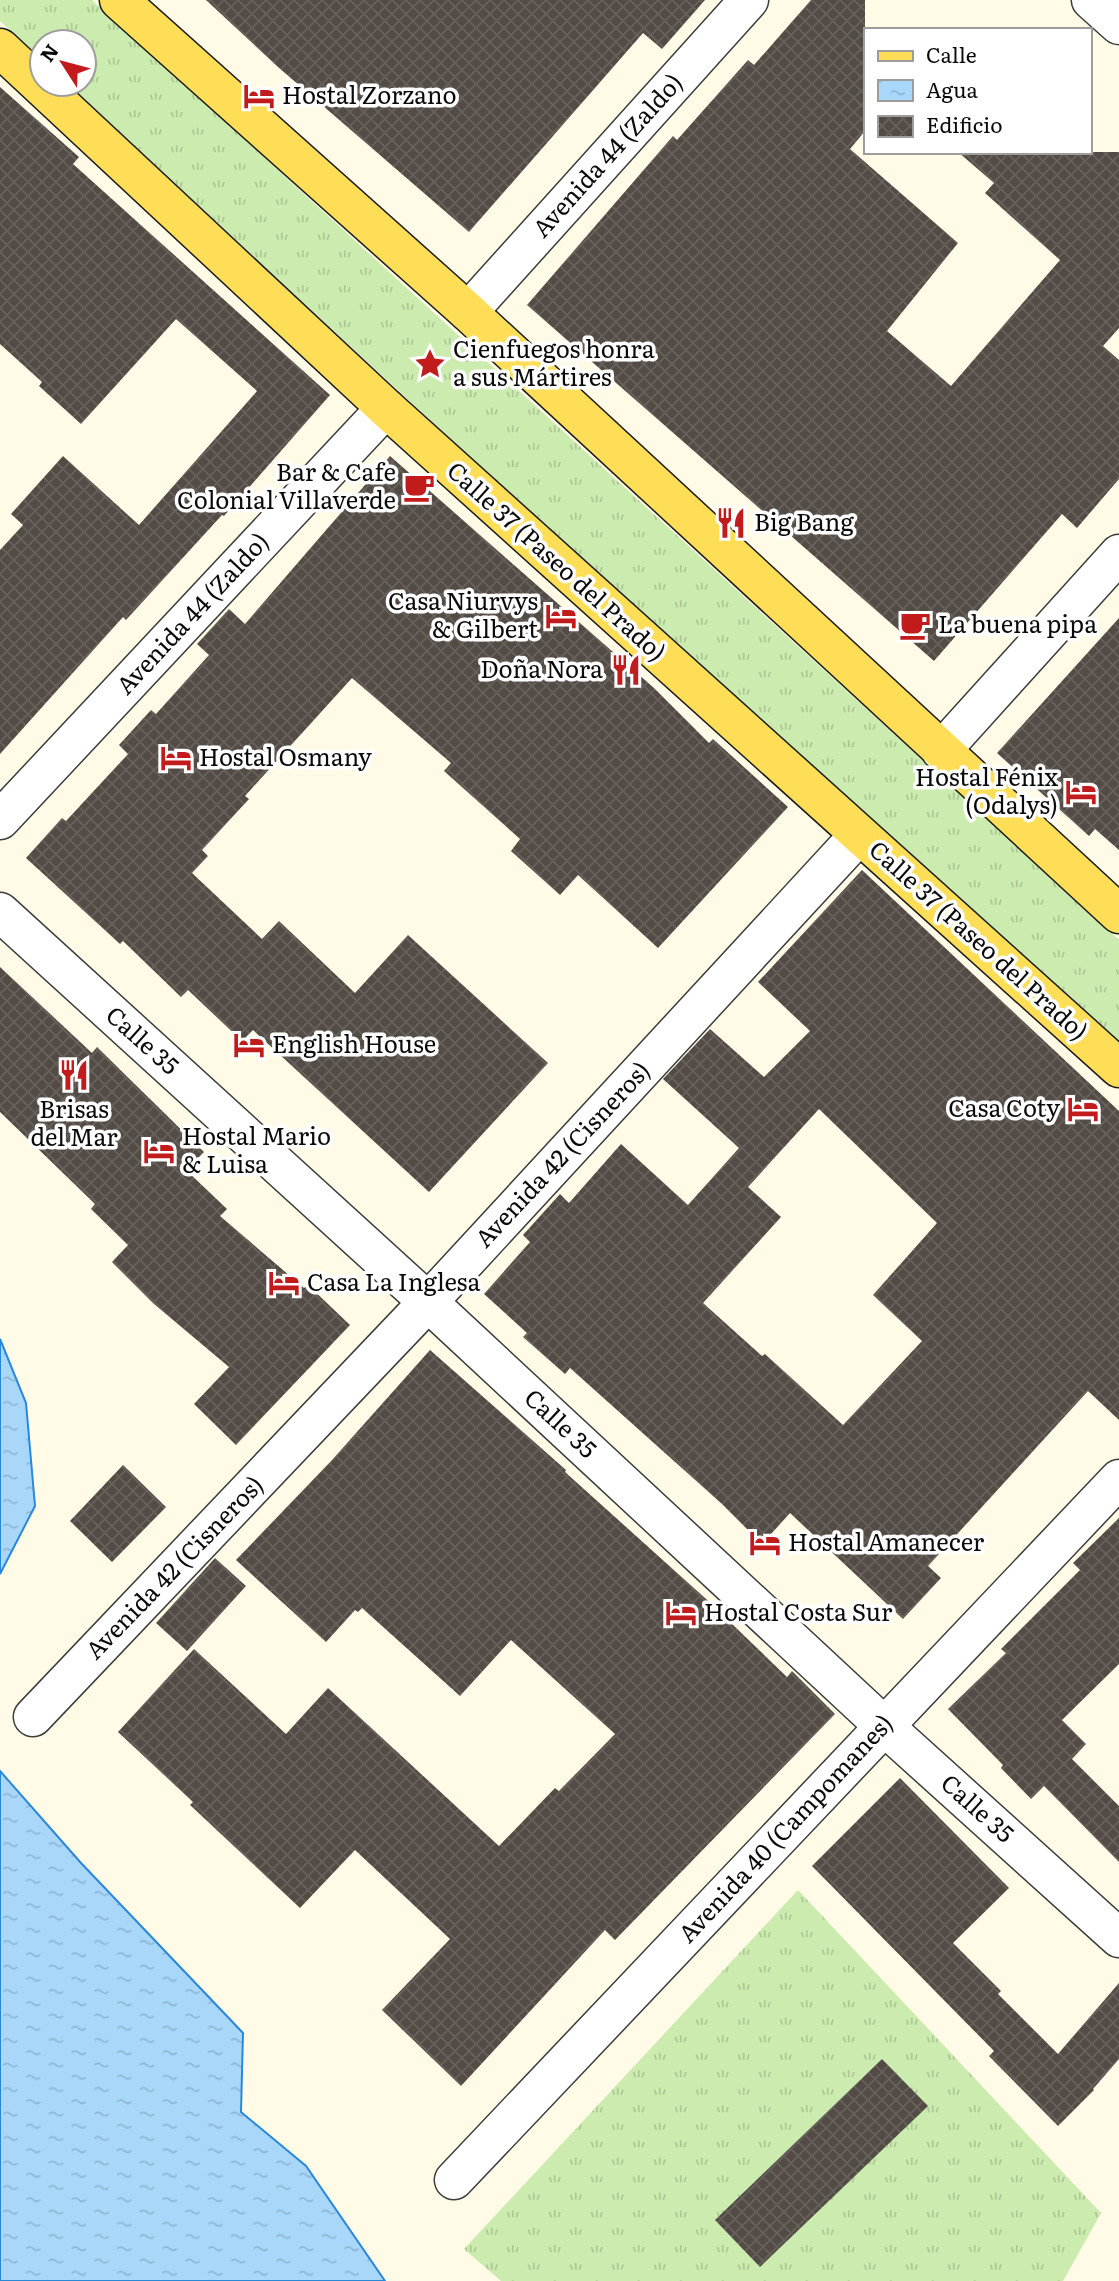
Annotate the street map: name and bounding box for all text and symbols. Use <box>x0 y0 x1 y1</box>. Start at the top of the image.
north arrow <box>28 28 98 98</box>
legend <box>864 28 1091 154</box>
text: N <box>32 38 64 67</box>
text: Calle <box>926 38 977 69</box>
street label: Avenida 44 (Zaldo) <box>523 65 689 244</box>
text: Agua <box>926 73 978 104</box>
place label: Hostal Zorzano <box>282 76 457 111</box>
hotel icon: Hostal Zorzano <box>242 79 276 113</box>
text: Edificio <box>926 108 1002 139</box>
place label: Cienfuegos honra a sus Mártires <box>453 330 655 393</box>
place icon: Cienfuegos honra a sus Mártires <box>413 347 447 381</box>
street label: Calle 37 (Paseo del Prado) <box>441 452 675 668</box>
place label: Bar & Cafe Colonial Villaverde <box>177 453 396 516</box>
cafe icon: Bar & Cafe Colonial Villaverde <box>402 470 436 504</box>
place label: Big Bang <box>754 503 854 538</box>
restaurant icon: Big Bang <box>714 506 748 540</box>
street label: Avenida 44 (Zaldo) <box>107 524 276 701</box>
place label: Casa Niurvys & Gilbert <box>388 582 538 645</box>
hotel icon: Casa Niurvys & Gilbert <box>544 599 578 633</box>
place label: La buena pipa <box>938 605 1097 640</box>
cafe icon: La buena pipa <box>898 608 932 642</box>
place label: Doña Nora <box>480 650 603 685</box>
restaurant icon: Doña Nora <box>609 653 643 687</box>
place label: Hostal Osmany <box>199 738 372 773</box>
hotel icon: Hostal Osmany <box>159 741 193 775</box>
place label: Hostal Fénix (Odalys) <box>915 758 1058 821</box>
hotel icon: Hostal Fénix (Odalys) <box>1064 775 1098 809</box>
street label: Calle 37 (Paseo del Prado) <box>863 831 1097 1047</box>
street label: Calle 35 <box>99 997 188 1081</box>
place label: English House <box>272 1025 436 1060</box>
hotel icon: English House <box>232 1028 266 1062</box>
street label: Avenida 42 (Cisneros) <box>466 1053 657 1254</box>
restaurant icon: Brisas del Mar <box>57 1058 91 1092</box>
place label: Casa Coty <box>948 1089 1060 1124</box>
place label: Brisas del Mar <box>30 1090 118 1153</box>
hotel icon: Casa Coty <box>1066 1092 1100 1126</box>
place label: Hostal Mario & Luisa <box>182 1117 331 1180</box>
hotel icon: Hostal Mario & Luisa <box>142 1134 176 1168</box>
place label: Casa La Inglesa <box>307 1263 480 1298</box>
hotel icon: Casa La Inglesa <box>267 1266 301 1300</box>
street label: Calle 35 <box>518 1379 606 1465</box>
street label: Avenida 42 (Cisneros) <box>76 1467 270 1666</box>
place label: Hostal Amanecer <box>788 1523 985 1558</box>
hotel icon: Hostal Amanecer <box>748 1526 782 1560</box>
place label: Hostal Costa Sur <box>704 1593 893 1628</box>
hotel icon: Hostal Costa Sur <box>664 1596 698 1630</box>
street label: Avenida 40 (Campomanes) <box>669 1705 900 1949</box>
street label: Calle 35 <box>934 1765 1023 1849</box>

